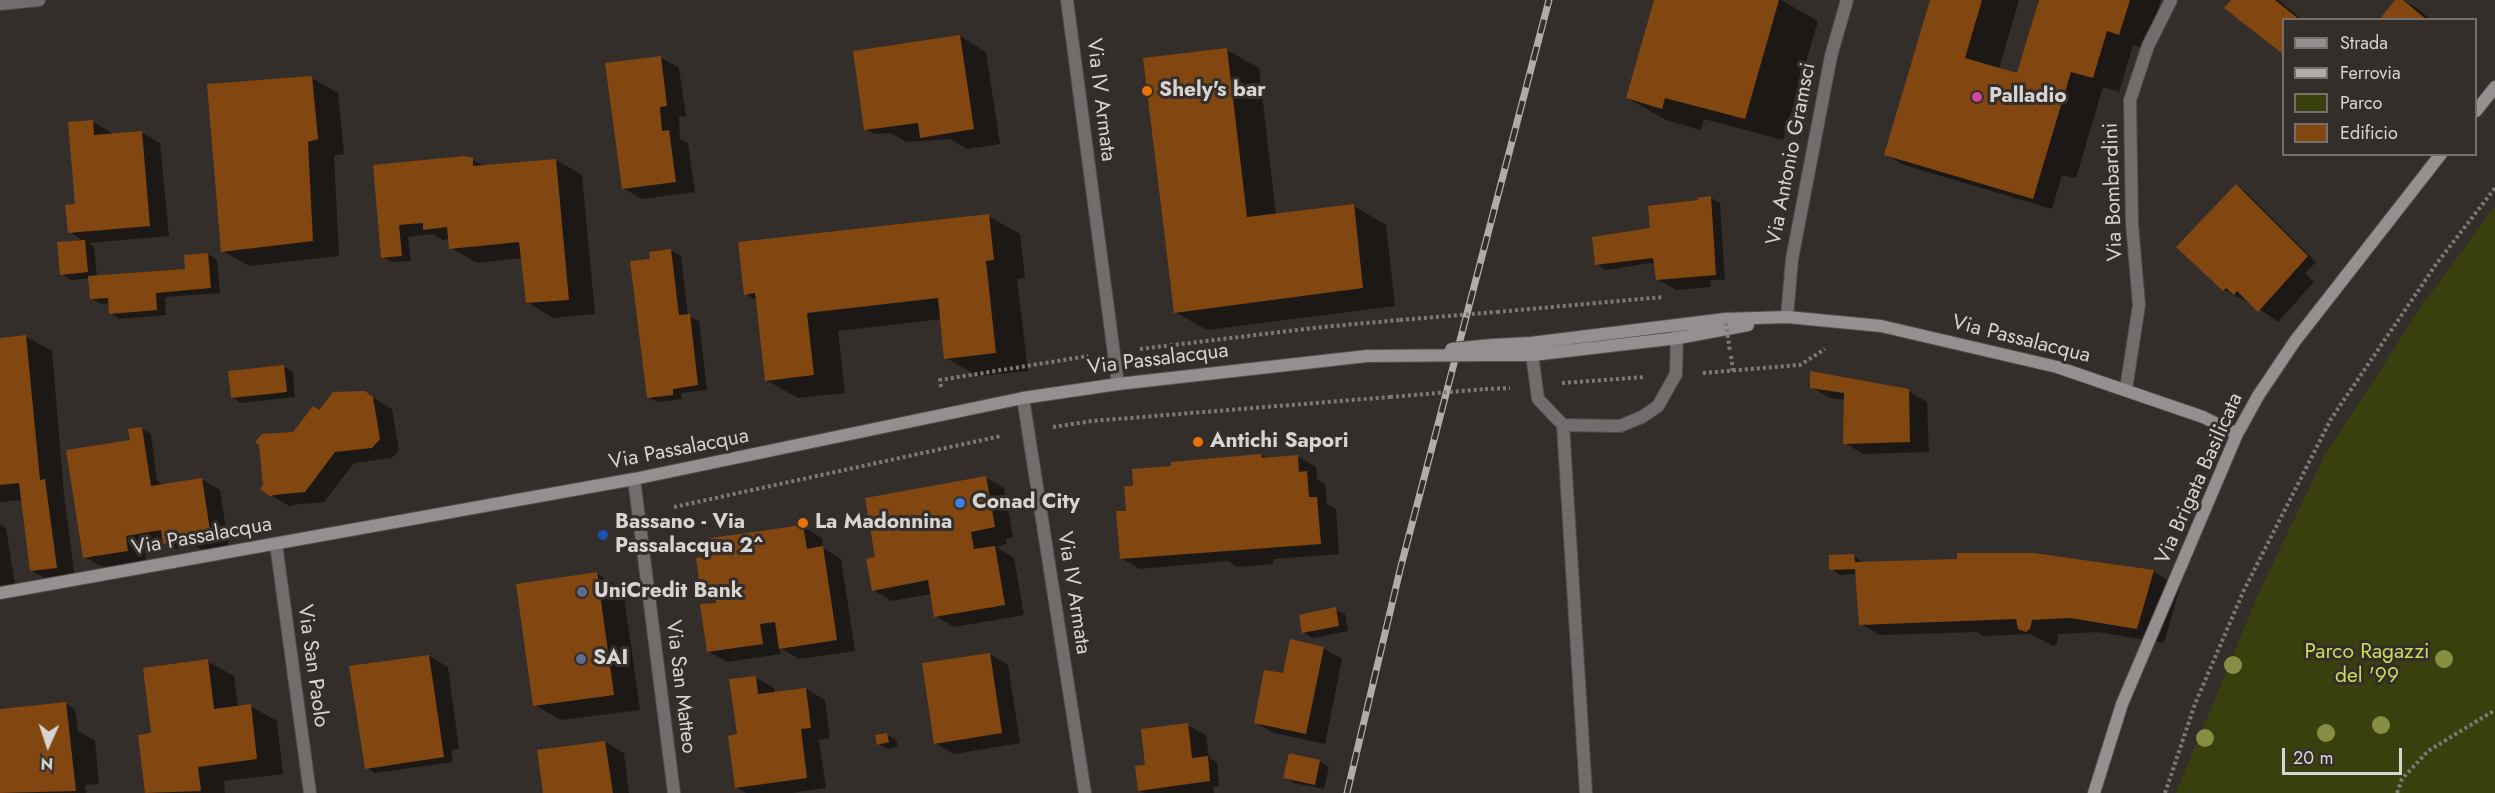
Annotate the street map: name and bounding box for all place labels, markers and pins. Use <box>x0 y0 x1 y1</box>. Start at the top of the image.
place label: Shely's bar <box>1159 78 1266 104</box>
marker: Shely's bar <box>1140 84 1154 98</box>
place label: Palladio <box>1989 84 2067 110</box>
marker: Palladio <box>1970 90 1984 104</box>
place label: Antichi Sapori <box>1210 429 1349 455</box>
marker: Antichi Sapori <box>1191 435 1205 449</box>
place label: Conad City <box>972 490 1080 516</box>
marker: Conad City <box>953 496 967 510</box>
place label: Bassano - Via Passalacqua 2^ <box>615 510 764 560</box>
place label: La Madonnina <box>815 510 952 536</box>
marker: La Madonnina <box>796 516 810 530</box>
marker: Bassano - Via Passalacqua 2^ <box>596 528 610 542</box>
place label: UniCredit Bank <box>594 579 743 605</box>
marker: UniCredit Bank <box>575 585 589 599</box>
place label: SAI <box>593 646 628 672</box>
marker: SAI <box>574 652 588 666</box>

